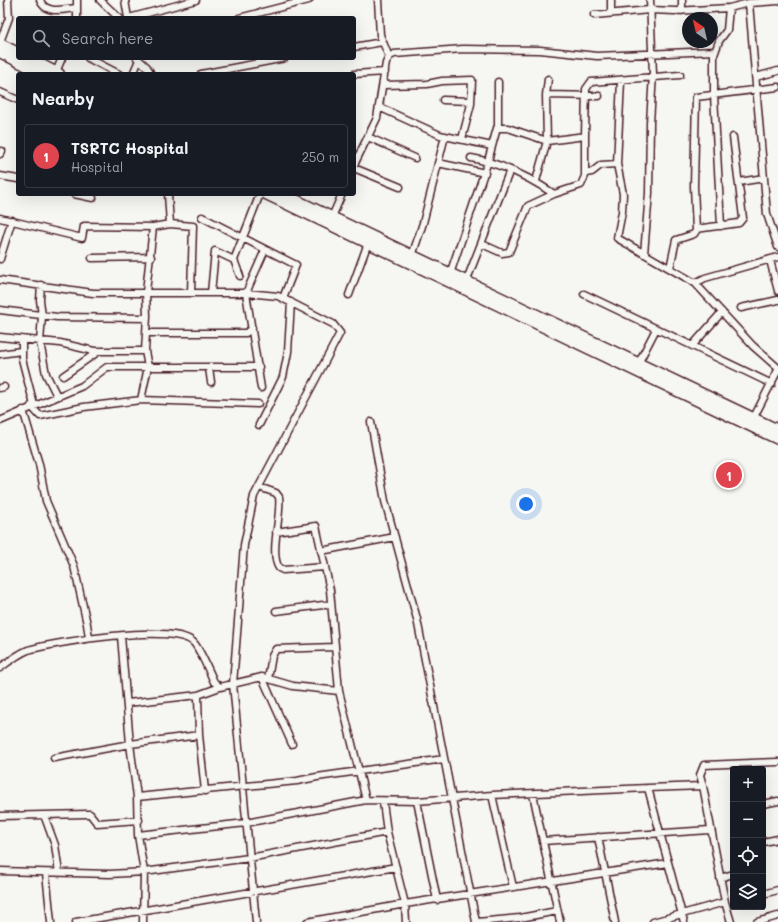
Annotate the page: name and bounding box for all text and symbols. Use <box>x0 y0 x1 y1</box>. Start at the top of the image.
north arrow <box>682 12 718 48</box>
search box <box>16 16 356 60</box>
icon: search <box>30 27 52 49</box>
text: Search here <box>62 28 153 48</box>
text: Nearby <box>32 87 94 109</box>
text: TSRTC Hospital <box>71 138 188 158</box>
text: 1 <box>43 148 49 165</box>
text: 250 m <box>302 148 339 165</box>
text: Hospital <box>71 158 123 175</box>
pin: 1 <box>716 460 742 490</box>
your location <box>516 494 536 514</box>
map controls <box>730 766 766 910</box>
button: + <box>730 766 766 802</box>
button: − <box>730 802 766 838</box>
button: locate <box>730 838 766 874</box>
button: layers <box>730 874 766 910</box>

